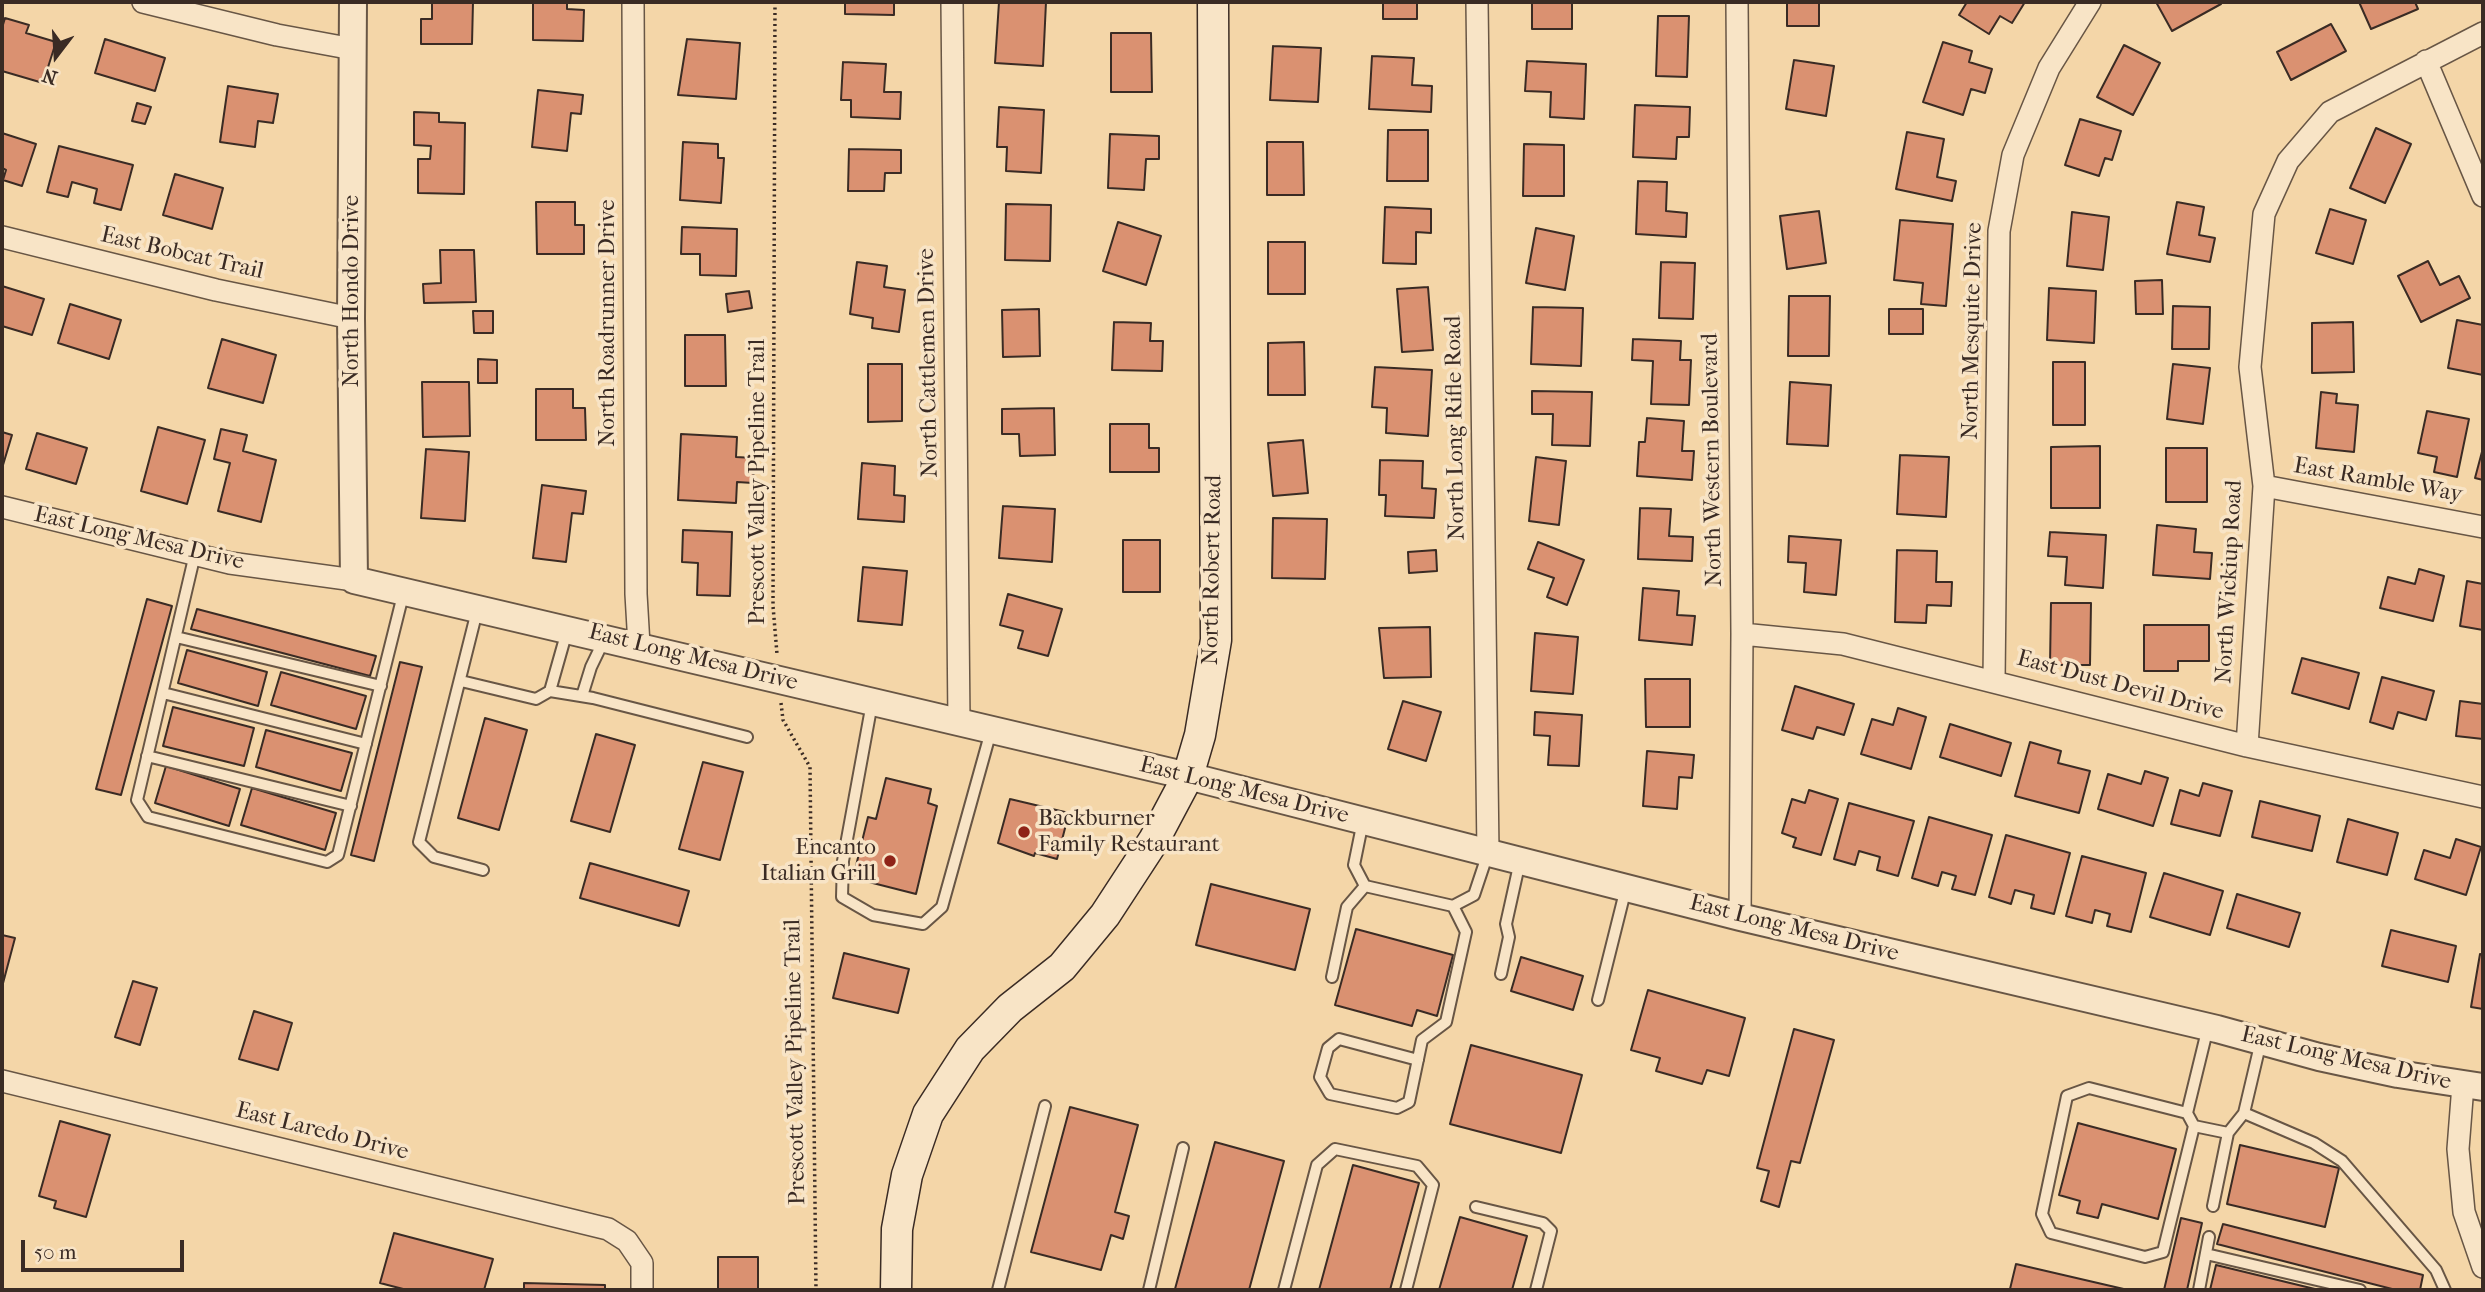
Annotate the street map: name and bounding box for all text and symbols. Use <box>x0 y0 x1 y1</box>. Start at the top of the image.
north arrow <box>21 21 91 91</box>
text: N <box>40 63 60 89</box>
street label: North Hondo Drive <box>338 195 366 387</box>
street label: North Roadrunner Drive <box>594 199 622 447</box>
street label: East Bobcat Trail <box>98 222 266 286</box>
street label: North Mesquite Drive <box>1957 222 1989 440</box>
street label: North Cattlemen Drive <box>913 248 945 478</box>
street label: North Long Rifle Road <box>1440 315 1472 541</box>
street label: North Western Boulevard <box>1697 333 1729 587</box>
street label: Prescott Valley Pipeline Trail <box>744 339 772 625</box>
street label: East Ramble Way <box>2291 453 2465 509</box>
street label: North Robert Road <box>1198 475 1228 665</box>
street label: North Wickiup Road <box>2211 480 2249 684</box>
street label: East Long Mesa Drive <box>31 501 247 577</box>
street label: East Long Mesa Drive <box>585 619 801 697</box>
street label: East Dust Devil Drive <box>2014 645 2226 727</box>
street label: East Long Mesa Drive <box>1136 752 1352 830</box>
place label: Backburner Family Restaurant <box>1038 805 1220 859</box>
marker: Backburner Family Restaurant <box>1016 824 1032 840</box>
place label: Encanto Italian Grill <box>761 834 876 888</box>
marker: Encanto Italian Grill <box>882 853 898 869</box>
street label: East Long Mesa Drive <box>1686 890 1902 968</box>
street label: Prescott Valley Pipeline Trail <box>780 919 812 1205</box>
street label: East Long Mesa Drive <box>2238 1021 2454 1097</box>
street label: East Laredo Drive <box>233 1097 411 1167</box>
scale bar <box>24 1226 187 1270</box>
text: 50 m <box>34 1240 77 1264</box>

